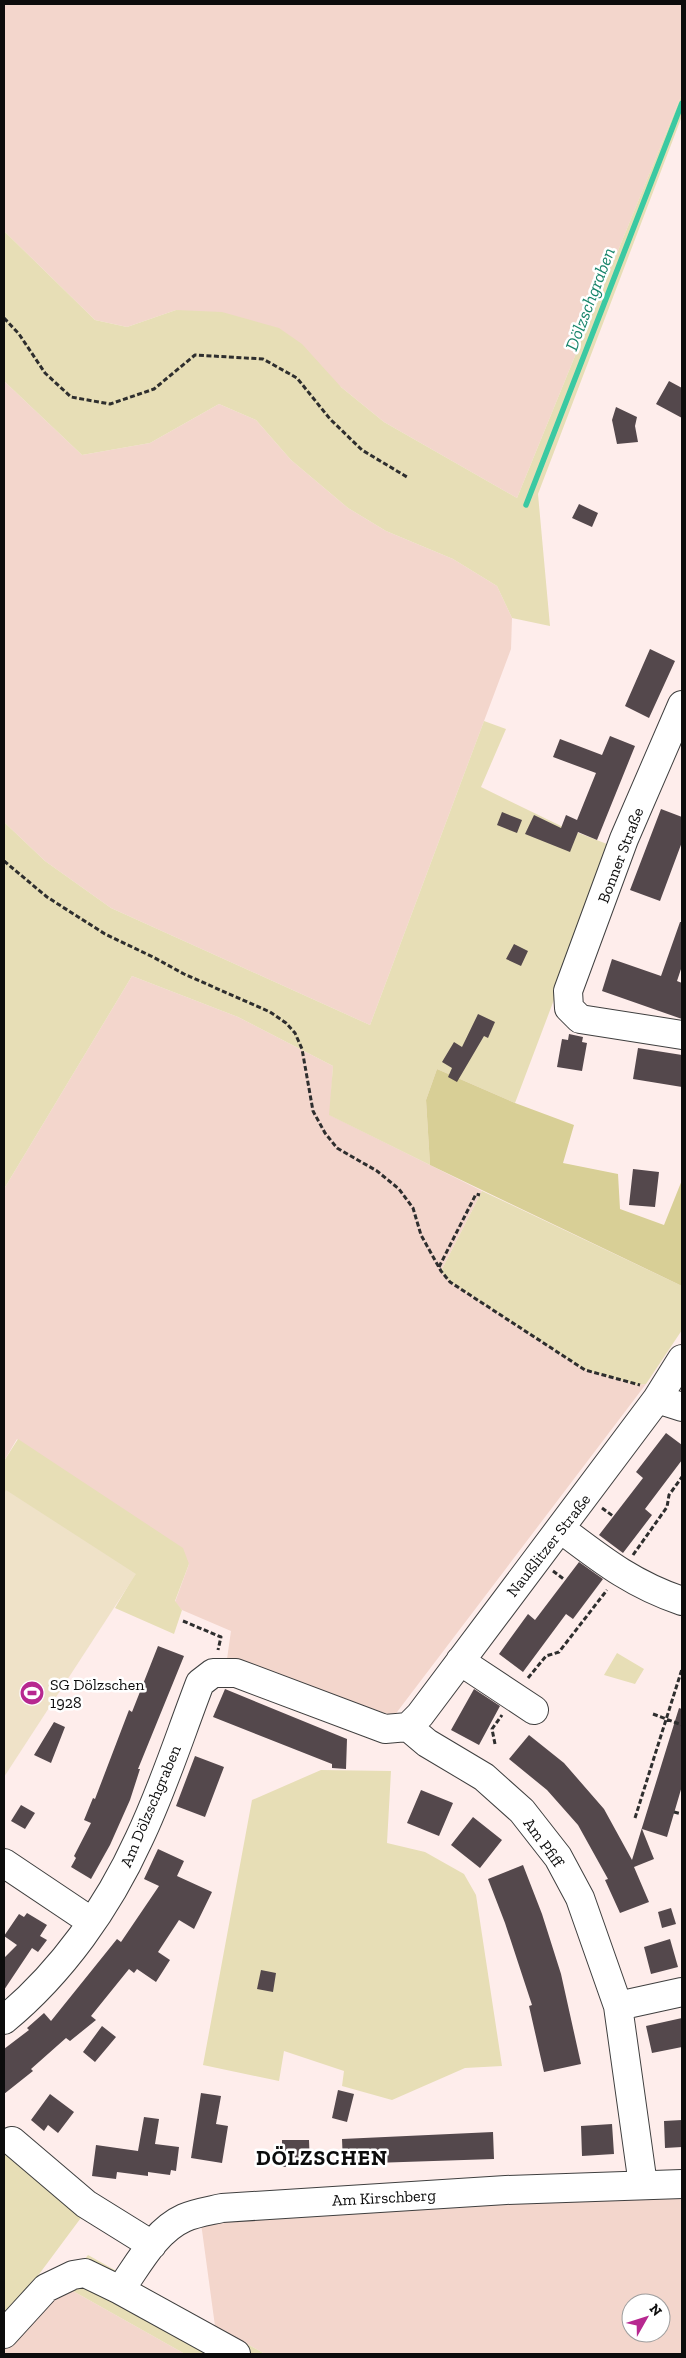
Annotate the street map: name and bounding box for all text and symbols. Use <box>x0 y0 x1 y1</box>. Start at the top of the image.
water label: Dölzschgraben <box>560 244 620 354</box>
street label: Bonner Straße <box>594 805 647 906</box>
street label: Naußlitzer Straße <box>502 1490 594 1600</box>
place label: SG Dölzschen 1928 <box>50 1675 145 1712</box>
sports icon: SG Dölzschen 1928 <box>19 1680 45 1706</box>
street label: Am Dölzschgraben <box>116 1742 185 1870</box>
street label: Am Pfiff <box>519 1814 568 1871</box>
district label: DÖLZSCHEN <box>256 2145 388 2170</box>
street label: Am Kirschberg <box>331 2185 437 2210</box>
north arrow <box>621 2293 671 2343</box>
text: N <box>646 2301 666 2320</box>

